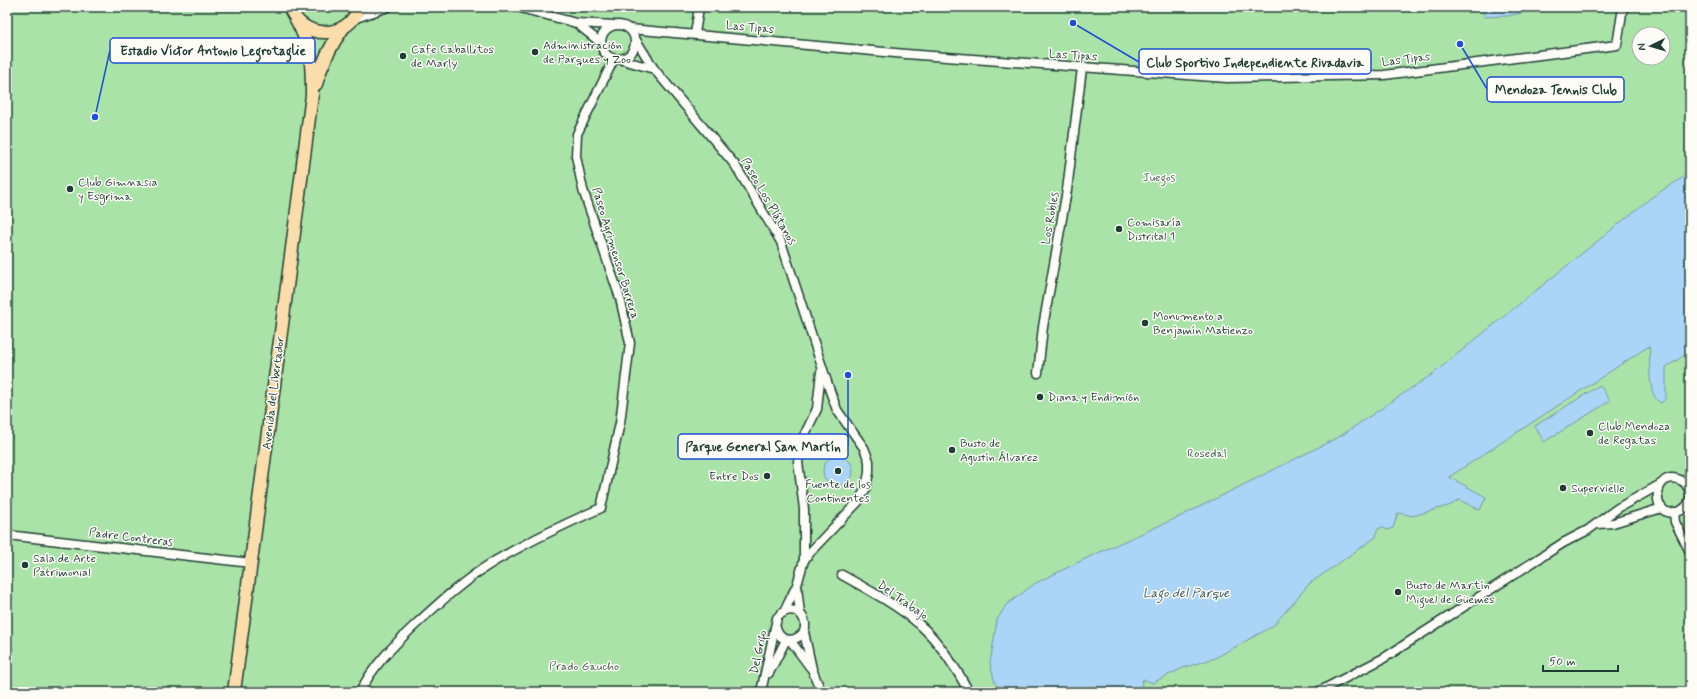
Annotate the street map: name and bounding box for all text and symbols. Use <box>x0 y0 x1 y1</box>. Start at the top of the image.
street label: Las Tipas <box>725 18 775 38</box>
north arrow <box>1631 26 1671 66</box>
callout: Estadio Víctor Antonio Legrotaglie <box>110 38 315 63</box>
place label: Administración de Parques y Zoo <box>543 38 631 68</box>
place label: Cafe Caballitos de Marly <box>411 42 494 72</box>
text: Estadio Víctor Antonio Legrotaglie <box>120 43 306 63</box>
text: N <box>1635 43 1649 51</box>
street label: Las Tipas <box>1048 46 1098 66</box>
marker: Administración de Parques y Zoo <box>530 47 540 57</box>
callout: Club Sportivo Independiente Rivadavia <box>1139 49 1371 74</box>
street label: Las Tipas <box>1381 49 1431 71</box>
marker: Cafe Caballitos de Marly <box>398 51 408 61</box>
text: Club Sportivo Independiente Rivadavia <box>1146 55 1365 72</box>
callout: Mendoza Tennis Club <box>1487 77 1624 102</box>
text: Mendoza Tennis Club <box>1495 82 1617 99</box>
street label: Paseo Los Plátanos <box>737 155 800 248</box>
park label: Juegos <box>1143 170 1176 187</box>
place label: Club Gimnasia y Esgrima <box>78 175 158 205</box>
marker: Club Gimnasia y Esgrima <box>65 184 75 194</box>
street label: Paseo Agrimensor Barrera <box>587 186 643 321</box>
street label: Los Robles <box>1038 190 1064 246</box>
place label: Comisaría Distrital 1 <box>1127 215 1181 245</box>
marker: Comisaría Distrital 1 <box>1114 224 1124 234</box>
place label: Monumento a Benjamín Matienzo <box>1153 309 1253 339</box>
marker: Monumento a Benjamín Matienzo <box>1140 318 1150 328</box>
street label: Avenida del Libertador <box>259 336 289 451</box>
place label: Diana y Endimión <box>1048 390 1139 406</box>
marker: Diana y Endimión <box>1035 392 1045 402</box>
place label: Club Mendoza de Regatas <box>1598 419 1670 449</box>
marker: Club Mendoza de Regatas <box>1585 428 1595 438</box>
callout: Parque General San Martín <box>678 434 848 459</box>
place label: Busto de Agustín Álvarez <box>960 436 1038 466</box>
text: Parque General San Martín <box>685 439 841 456</box>
marker: Busto de Agustín Álvarez <box>947 445 957 455</box>
park label: Rosedal <box>1187 446 1227 462</box>
marker: Fuente de los Continentes <box>833 466 843 476</box>
place label: Entre Dos <box>709 469 759 485</box>
marker: Entre Dos <box>762 471 772 481</box>
place label: Fuente de los Continentes <box>805 477 871 507</box>
place label: Supervielle <box>1571 481 1625 497</box>
marker: Supervielle <box>1558 483 1568 493</box>
street label: Padre Contreras <box>88 525 174 551</box>
place label: Sala de Arte Patrimonial <box>33 551 96 581</box>
marker: Sala de Arte Patrimonial <box>20 560 30 570</box>
street label: Del Trabajo <box>874 578 931 624</box>
place label: Busto de Martín Miguel de Güemes <box>1406 578 1495 609</box>
water label: Lago del Parque <box>1143 585 1230 604</box>
marker: Busto de Martín Miguel de Güemes <box>1393 587 1403 597</box>
street label: Del Grifo <box>747 629 772 676</box>
scale bar <box>1543 647 1618 673</box>
text: 50 m <box>1549 654 1576 670</box>
park label: Prado Gaucho <box>549 659 619 675</box>

